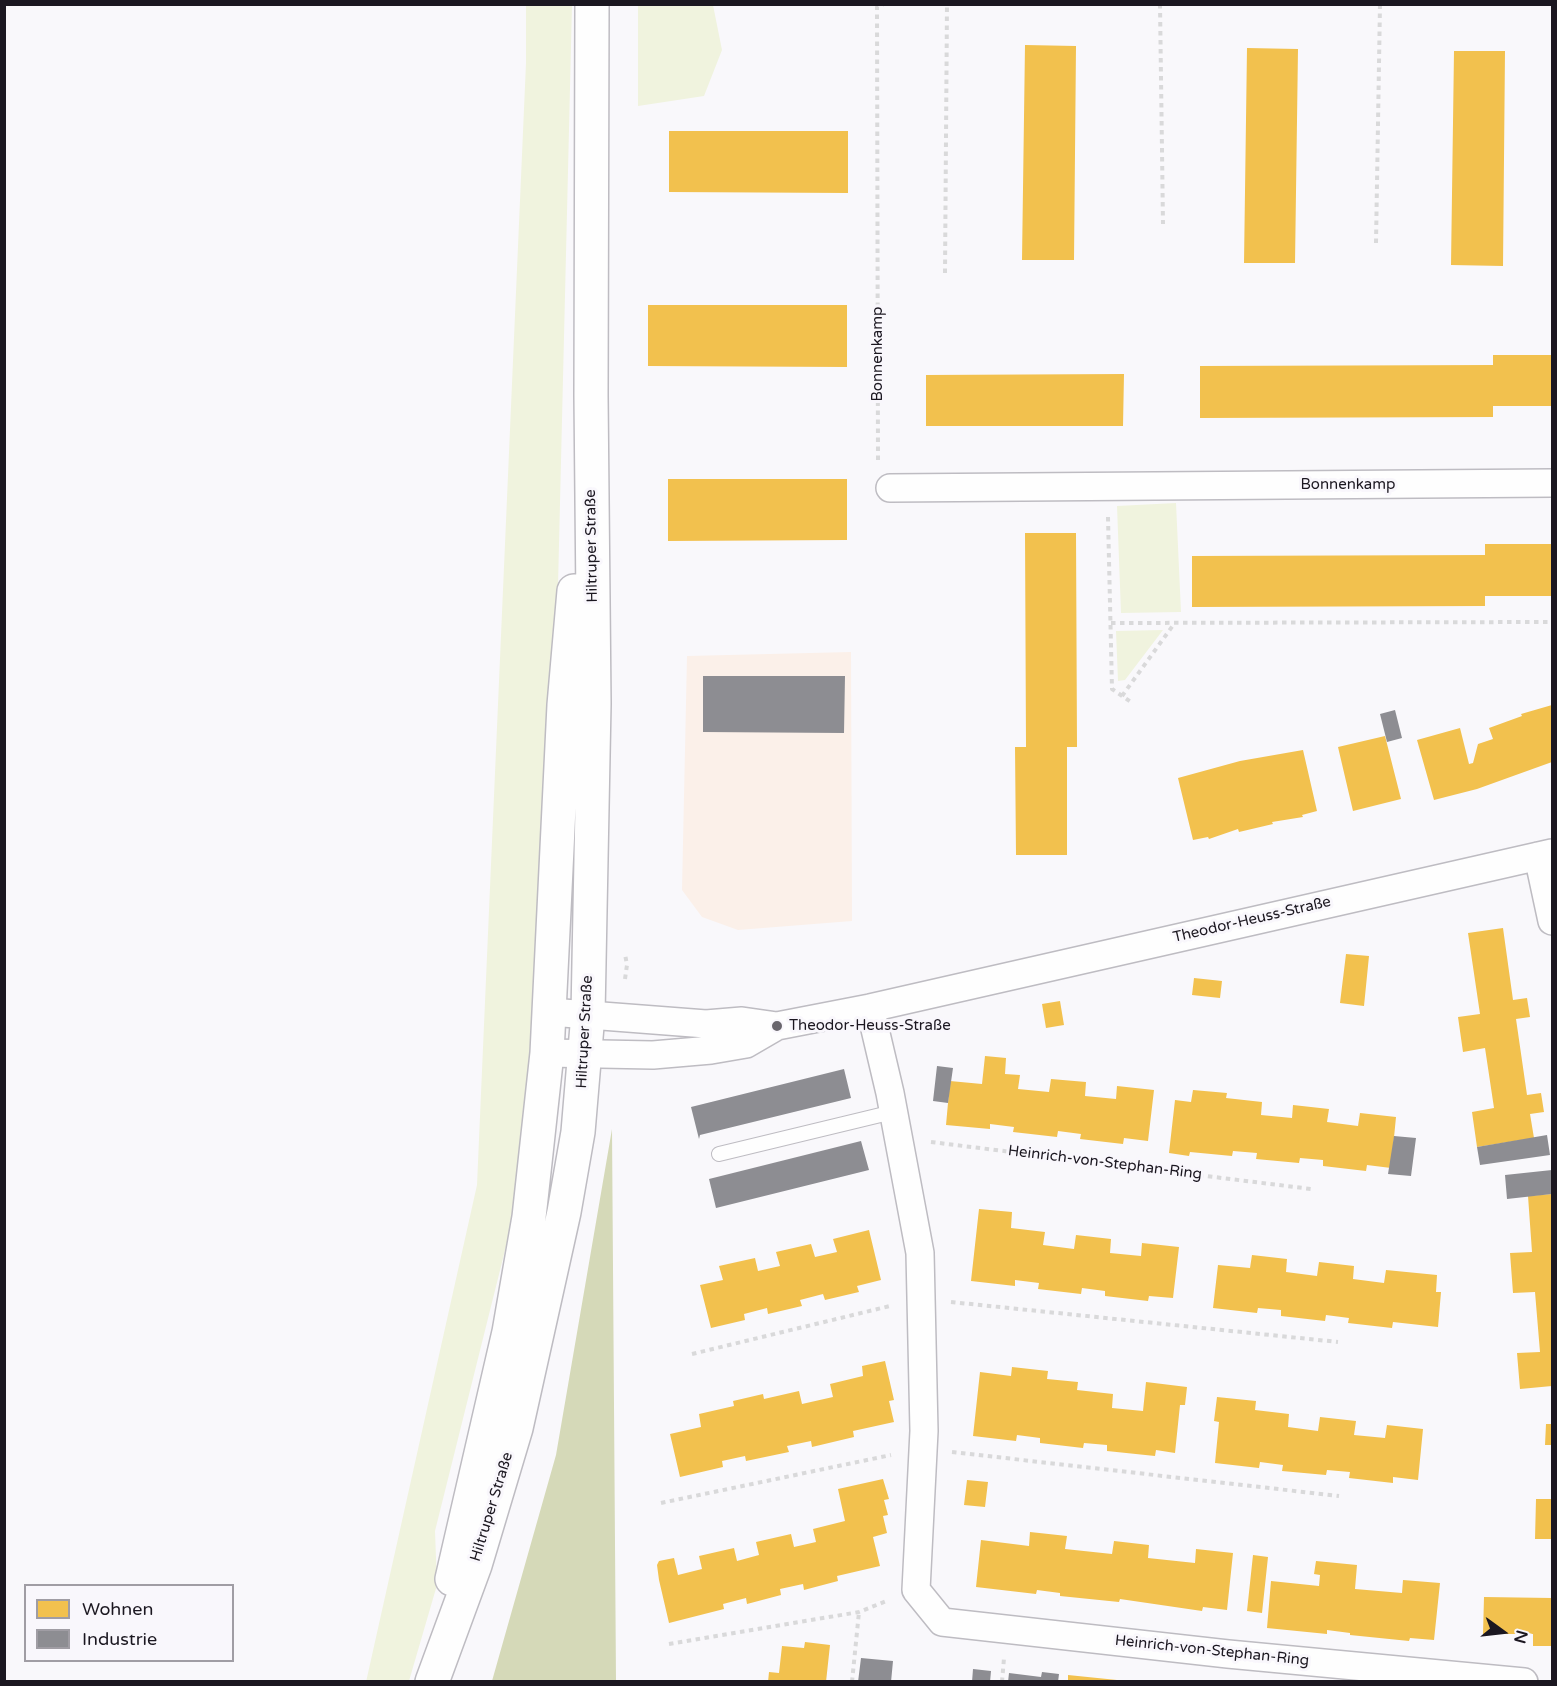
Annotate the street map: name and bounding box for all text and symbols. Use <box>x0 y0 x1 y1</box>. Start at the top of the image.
street label: Bonnenkamp <box>869 306 887 402</box>
street label: Bonnenkamp <box>1300 476 1396 494</box>
street label: Hiltruper Straße <box>582 489 602 603</box>
street label: Theodor-Heuss-Straße <box>1171 893 1333 947</box>
street label: Hiltruper Straße <box>573 975 597 1089</box>
place label: Theodor-Heuss-Straße <box>789 1017 951 1035</box>
marker: Theodor-Heuss-Straße <box>770 1019 784 1033</box>
street label: Heinrich-von-Stephan-Ring <box>1007 1142 1203 1184</box>
street label: Hiltruper Straße <box>467 1450 517 1564</box>
legend <box>24 1584 234 1662</box>
text: Wohnen <box>82 1598 153 1620</box>
north arrow <box>1473 1602 1533 1662</box>
text: Industrie <box>82 1628 157 1650</box>
text: N <box>1509 1628 1532 1645</box>
street label: Heinrich-von-Stephan-Ring <box>1114 1632 1310 1670</box>

